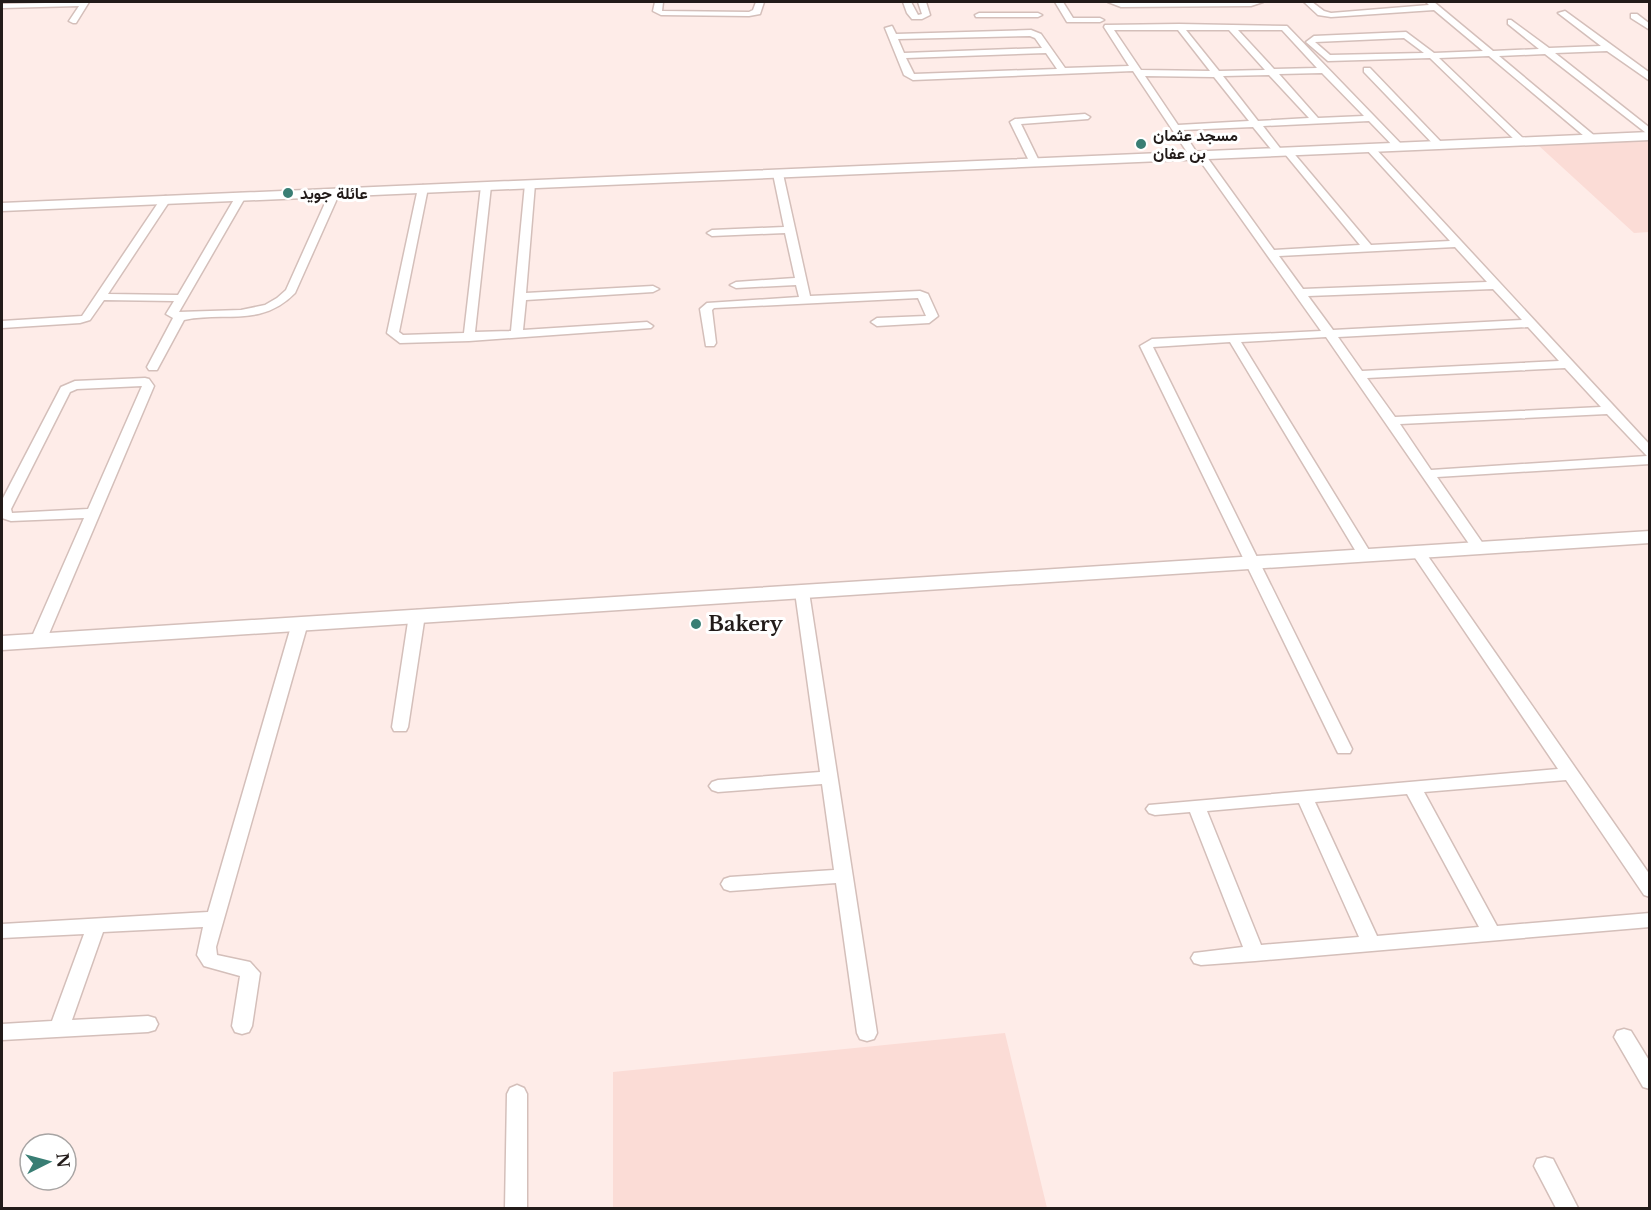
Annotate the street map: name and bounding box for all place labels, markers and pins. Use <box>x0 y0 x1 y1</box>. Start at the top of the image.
place label: مسجد عثمان بن عفان <box>1153 125 1238 163</box>
marker: مسجد عثمان بن عفان <box>1134 137 1148 151</box>
place label: عائلة جويد <box>300 183 368 204</box>
marker: عائلة جويد <box>281 186 295 200</box>
place label: Bakery <box>708 612 784 636</box>
marker: Bakery <box>689 617 703 631</box>

